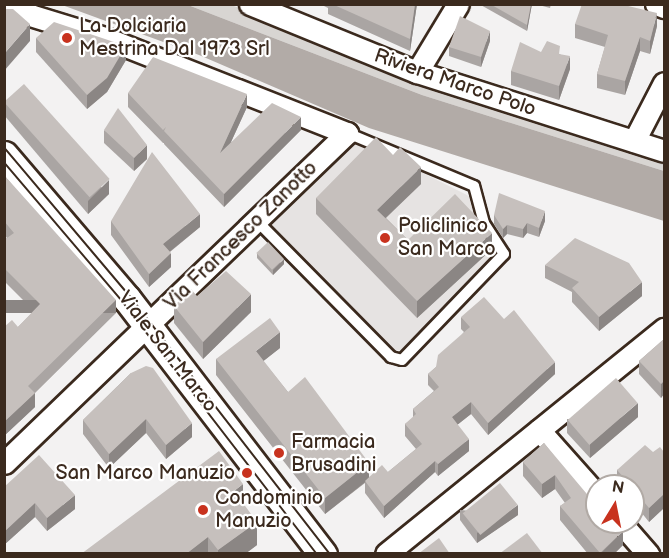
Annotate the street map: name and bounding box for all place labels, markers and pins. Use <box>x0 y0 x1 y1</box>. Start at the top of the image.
place label: La Dolciaria Mestrina Dal 1973 Srl <box>79 14 270 61</box>
marker: La Dolciaria Mestrina Dal 1973 Srl <box>60 31 74 45</box>
place label: Policlinico San Marco <box>398 214 495 261</box>
marker: Policlinico San Marco <box>376 229 394 247</box>
place label: Farmacia Brusadini <box>291 430 376 477</box>
marker: Farmacia Brusadini <box>272 446 286 460</box>
place label: San Marco Manuzio <box>56 461 235 485</box>
marker: San Marco Manuzio <box>240 466 254 480</box>
place label: Condominio Manuzio <box>215 486 323 533</box>
marker: Condominio Manuzio <box>196 503 210 517</box>

